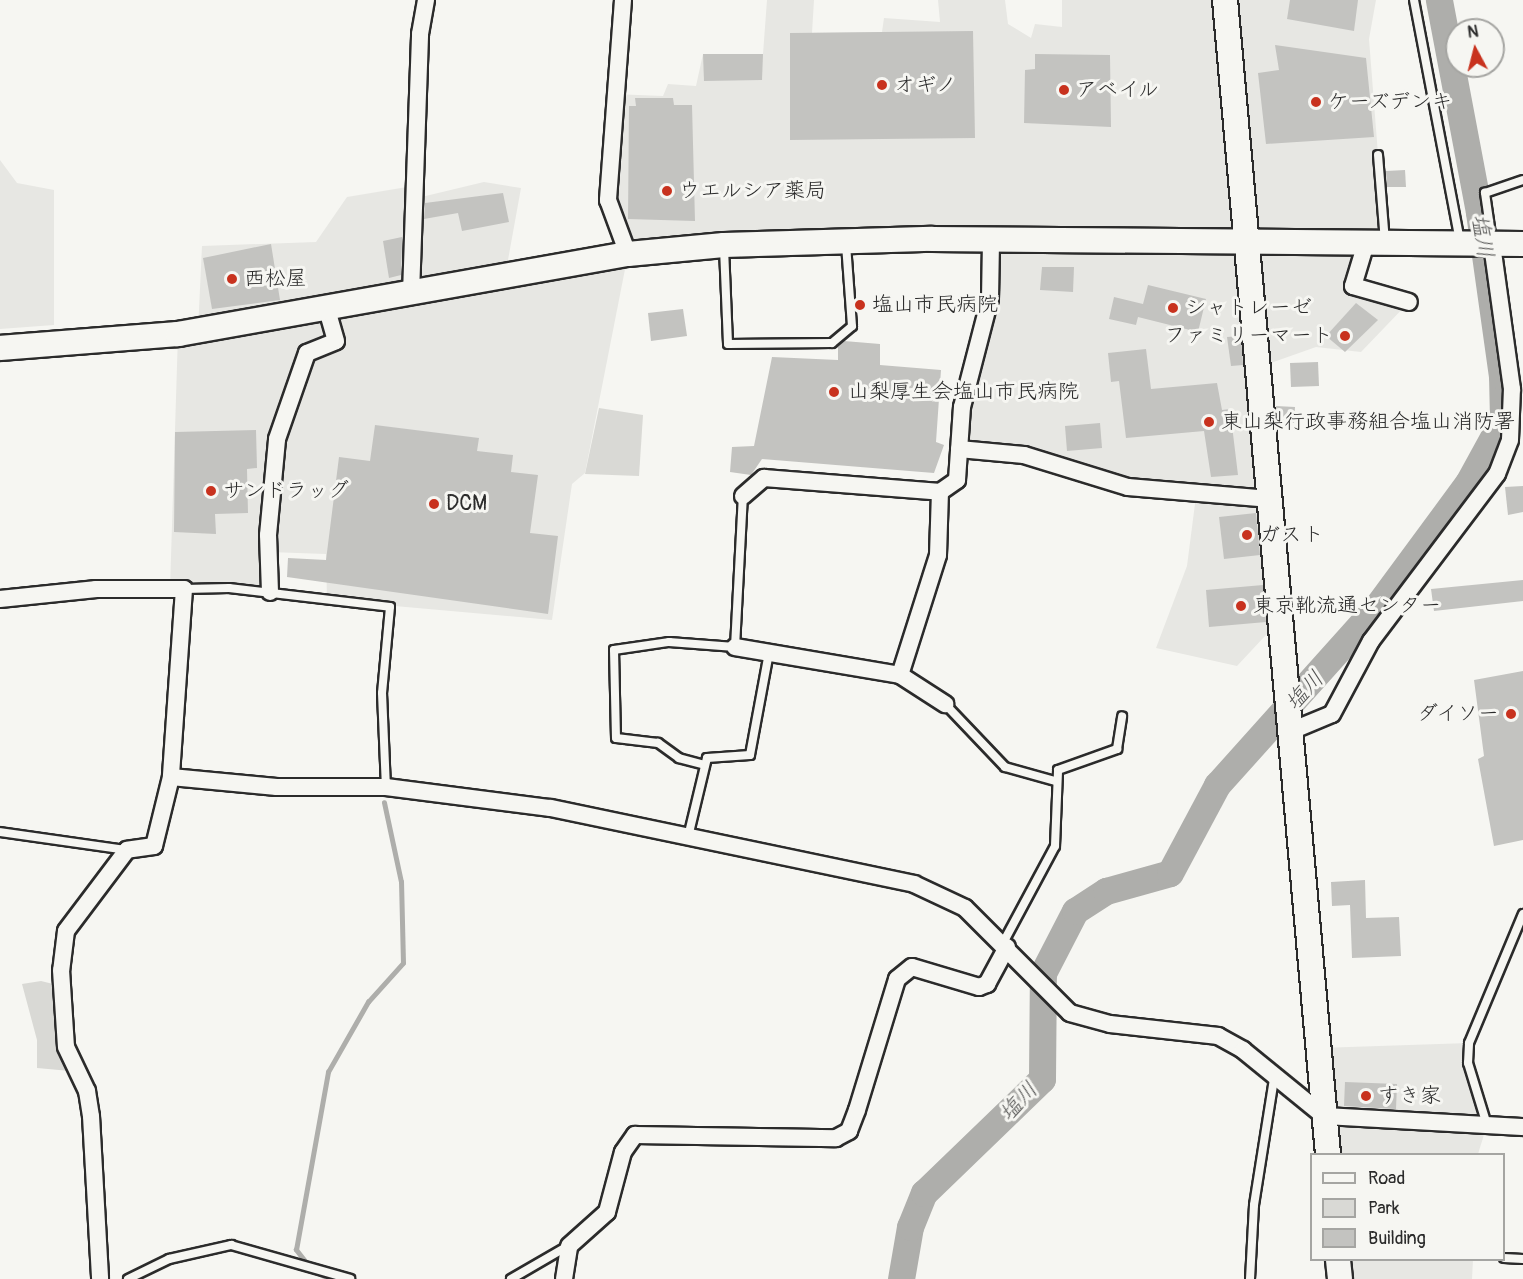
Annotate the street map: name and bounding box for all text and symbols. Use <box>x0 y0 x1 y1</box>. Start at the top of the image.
north arrow <box>1445 18 1505 78</box>
text: N <box>1466 22 1480 43</box>
place label: オギノ <box>894 72 957 98</box>
place label: アベイル <box>1076 77 1160 103</box>
marker: オギノ <box>875 78 889 92</box>
marker: アベイル <box>1057 83 1071 97</box>
place label: ケーズデンキ <box>1328 89 1454 115</box>
marker: ケーズデンキ <box>1309 95 1323 109</box>
place label: ウエルシア薬局 <box>679 178 826 204</box>
marker: ウエルシア薬局 <box>660 184 674 198</box>
water label: 塩川 <box>1466 212 1498 260</box>
place label: 西松屋 <box>244 266 307 292</box>
marker: 西松屋 <box>225 272 239 286</box>
place label: 塩山市民病院 <box>872 292 998 318</box>
place label: シャトレーゼ <box>1185 295 1312 321</box>
marker: 塩山市民病院 <box>853 298 867 312</box>
marker: シャトレーゼ <box>1166 301 1180 315</box>
place label: ファミリーマート <box>1165 323 1333 349</box>
marker: ファミリーマート <box>1338 329 1352 343</box>
place label: 山梨厚生会塩山市民病院 <box>848 379 1079 405</box>
marker: 山梨厚生会塩山市民病院 <box>825 383 843 401</box>
place label: 東山梨行政事務組合塩山消防署 <box>1221 409 1515 435</box>
marker: 東山梨行政事務組合塩山消防署 <box>1202 415 1216 429</box>
place label: サンドラッグ <box>223 478 349 504</box>
marker: サンドラッグ <box>204 484 218 498</box>
place label: DCM <box>446 491 487 517</box>
marker: DCM <box>427 497 441 511</box>
place label: ガスト <box>1259 522 1322 548</box>
marker: ガスト <box>1240 528 1254 542</box>
place label: 東京靴流通センター <box>1253 593 1442 619</box>
marker: 東京靴流通センター <box>1234 599 1248 613</box>
water label: 塩川 <box>1280 666 1330 716</box>
place label: ダイソー <box>1415 701 1499 727</box>
marker: ダイソー <box>1504 707 1518 721</box>
water label: 塩川 <box>994 1077 1044 1127</box>
place label: すき家 <box>1378 1083 1441 1109</box>
marker: すき家 <box>1359 1089 1373 1103</box>
legend <box>1310 1153 1505 1261</box>
text: Road <box>1368 1167 1405 1190</box>
text: Park <box>1368 1197 1400 1220</box>
text: Building <box>1368 1227 1426 1250</box>

